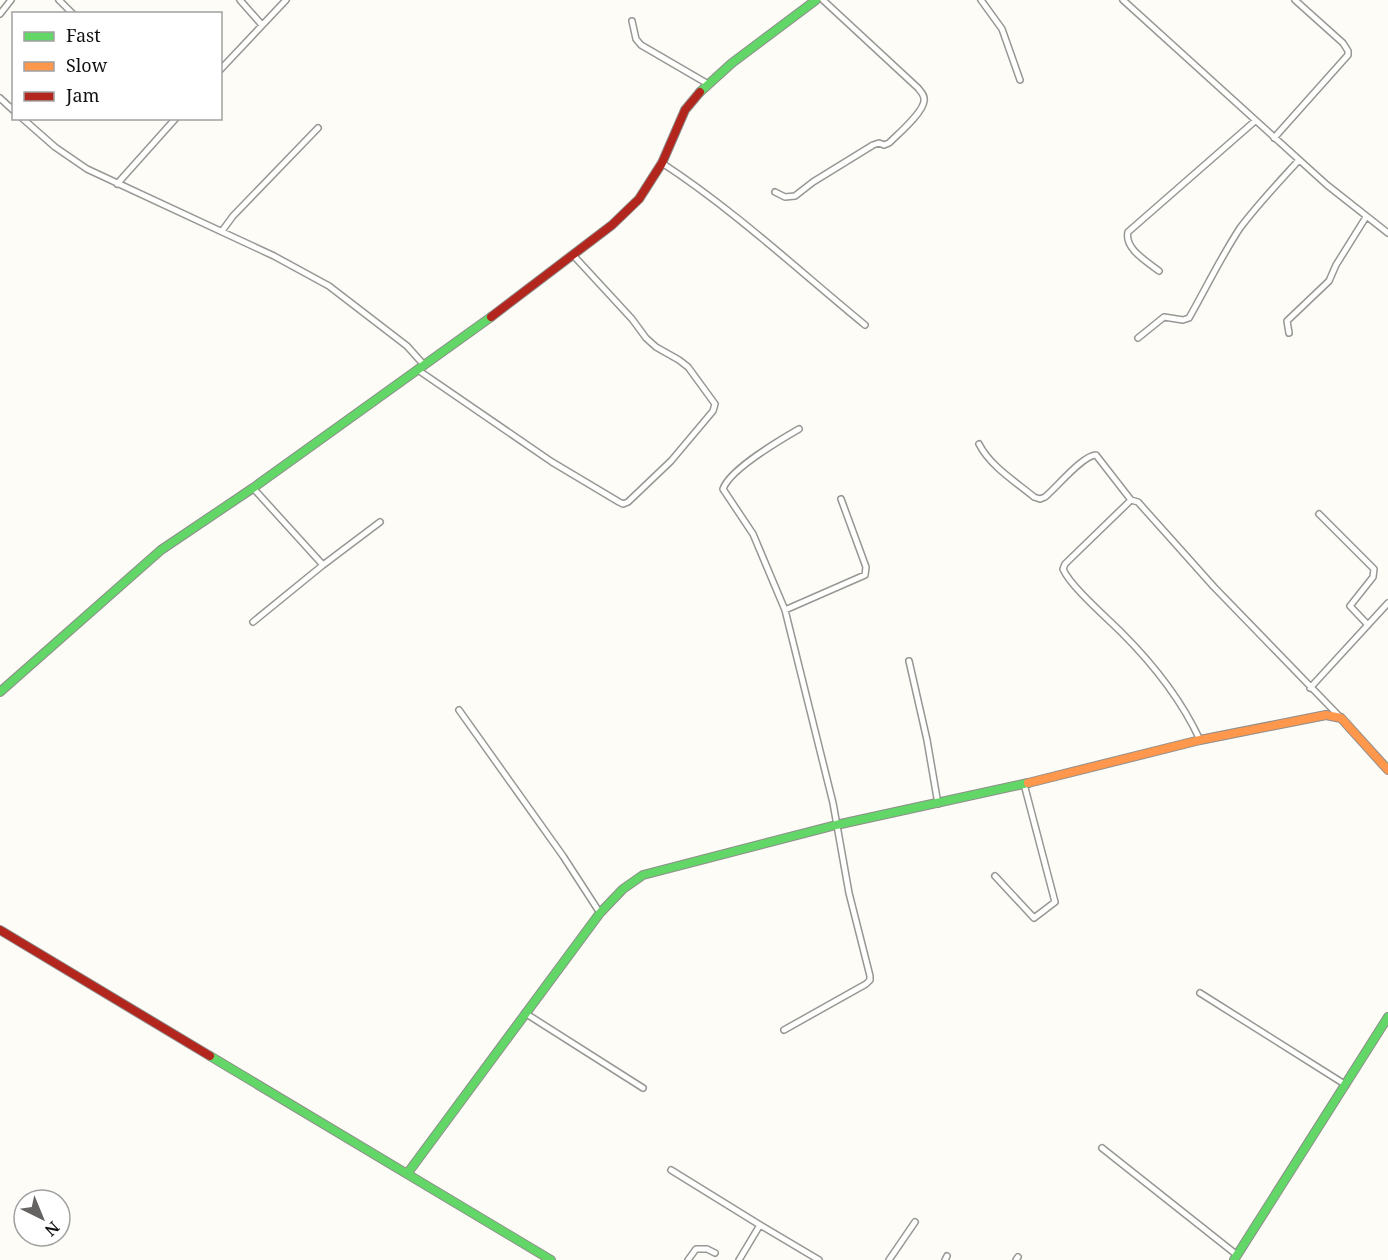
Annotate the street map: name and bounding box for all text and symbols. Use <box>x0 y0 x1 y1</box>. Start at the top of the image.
legend <box>12 12 222 120</box>
text: Fast <box>66 23 101 47</box>
text: Slow <box>66 53 108 77</box>
text: Jam <box>65 83 100 107</box>
north arrow <box>12 1188 72 1248</box>
text: N <box>40 1217 64 1242</box>

